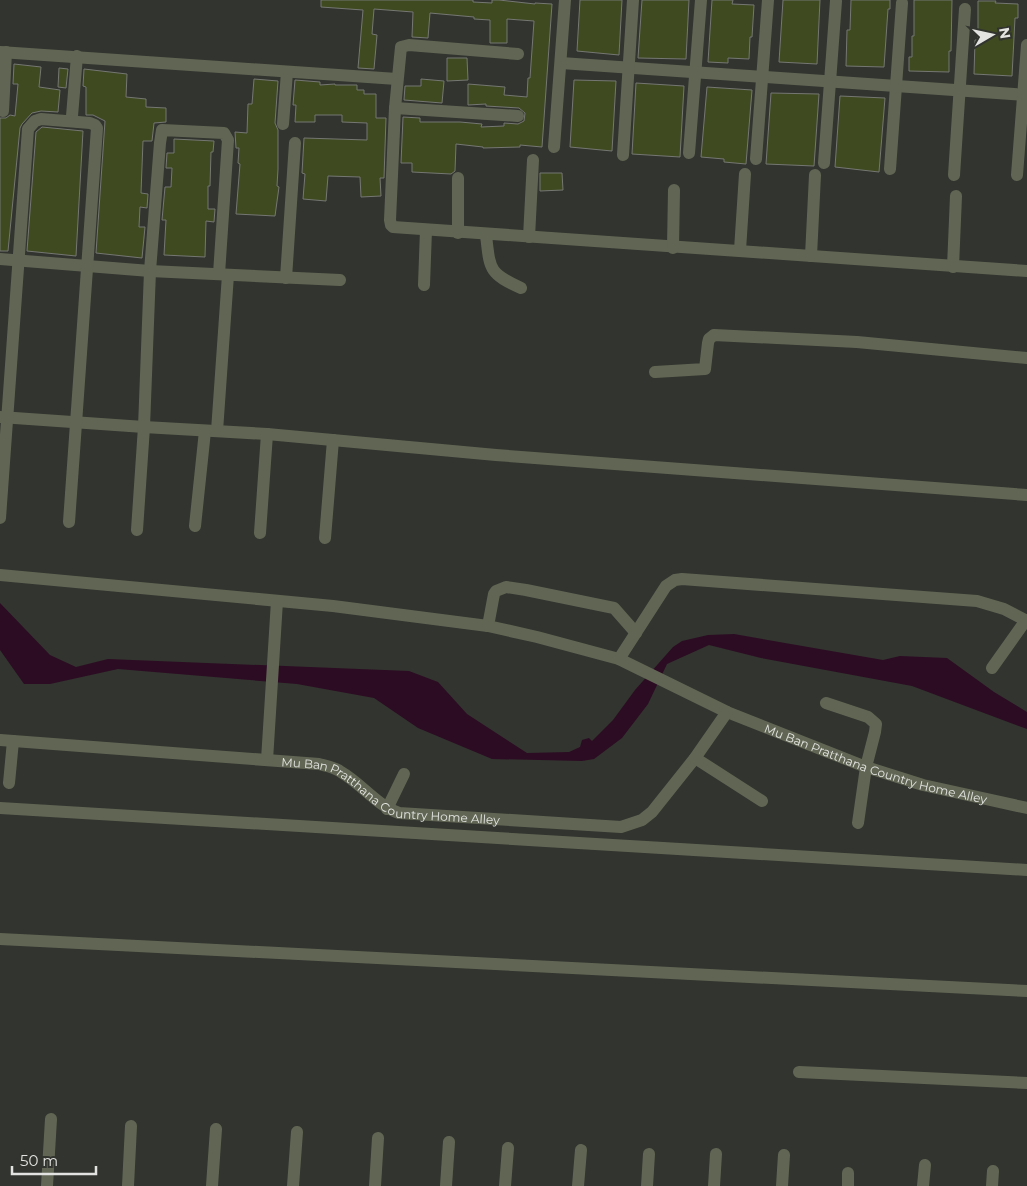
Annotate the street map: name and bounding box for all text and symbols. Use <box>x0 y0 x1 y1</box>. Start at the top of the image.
north arrow <box>967 10 1017 60</box>
text: N <box>995 26 1015 40</box>
street label: Mu Ban Pratthana Country Home Alley <box>762 720 989 807</box>
street label: Mu Ban Pratthana Country Home Alley <box>281 754 501 827</box>
scale bar <box>12 1144 96 1176</box>
text: 50 m <box>20 1151 58 1170</box>

